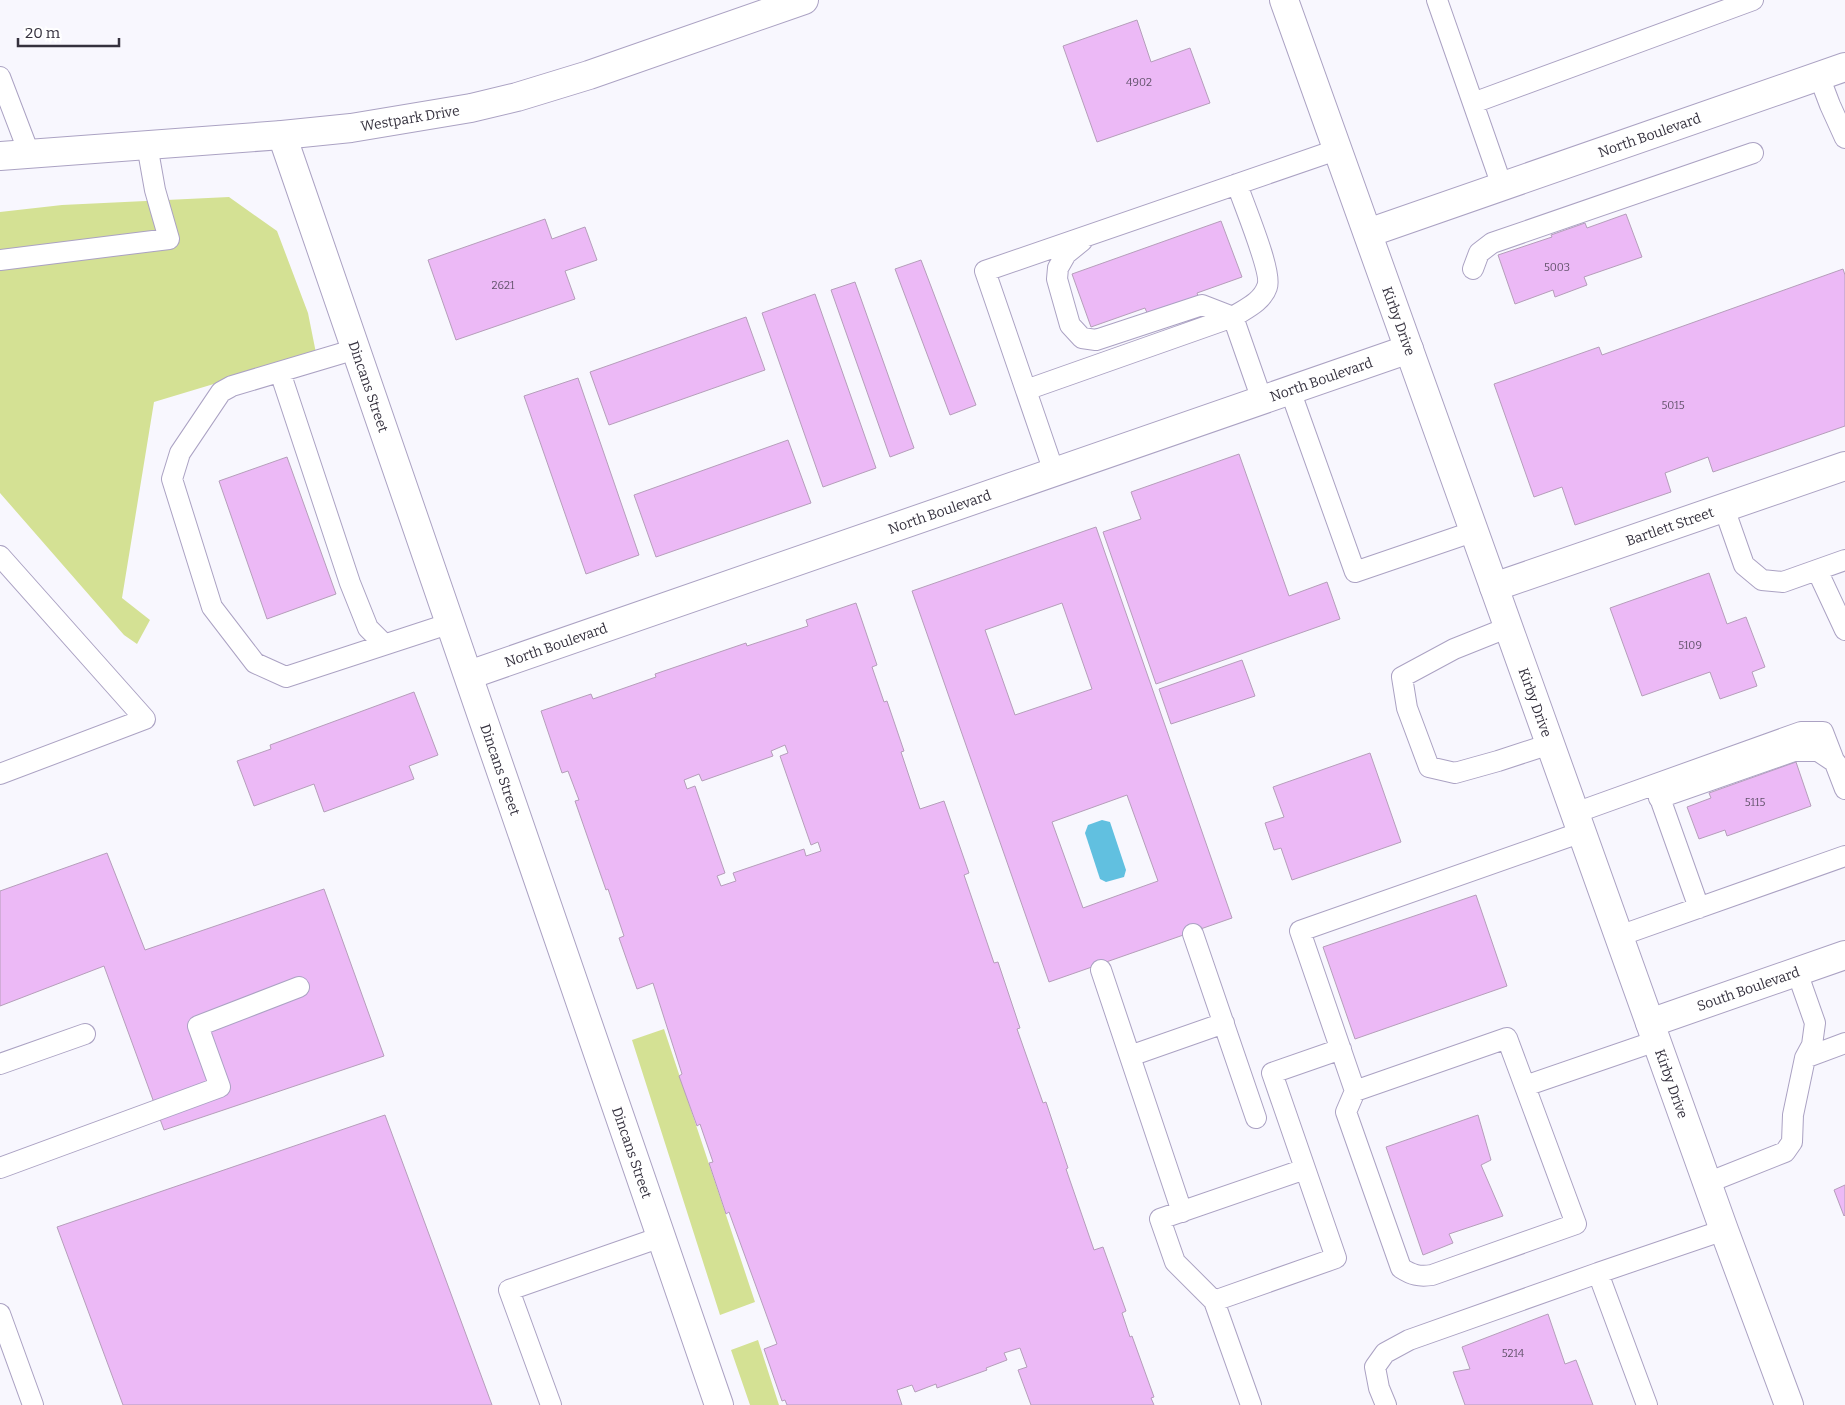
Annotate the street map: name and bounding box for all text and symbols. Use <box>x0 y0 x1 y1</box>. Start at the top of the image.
scale bar <box>18 15 119 47</box>
text: 20 m <box>25 24 61 42</box>
house number: 4902 <box>1126 76 1152 89</box>
street label: Westpark Drive <box>359 102 461 135</box>
street label: North Boulevard <box>1596 109 1703 161</box>
house number: 5003 <box>1544 261 1570 274</box>
house number: 2621 <box>492 279 515 292</box>
street label: Kirby Drive <box>1379 284 1419 358</box>
street label: Dincans Street <box>345 339 392 434</box>
street label: North Boulevard <box>1268 354 1375 405</box>
house number: 5015 <box>1661 399 1685 412</box>
street label: North Boulevard <box>886 486 993 537</box>
street label: Bartlett Street <box>1624 503 1716 549</box>
street label: North Boulevard <box>502 619 610 671</box>
house number: 5109 <box>1678 639 1702 652</box>
street label: Kirby Drive <box>1515 665 1555 739</box>
street label: Dincans Street <box>477 722 524 817</box>
house number: 5115 <box>1745 796 1765 809</box>
street label: South Boulevard <box>1695 963 1802 1014</box>
street label: Kirby Drive <box>1651 1047 1692 1121</box>
street label: Dincans Street <box>609 1105 656 1200</box>
house number: 5214 <box>1502 1347 1525 1360</box>

